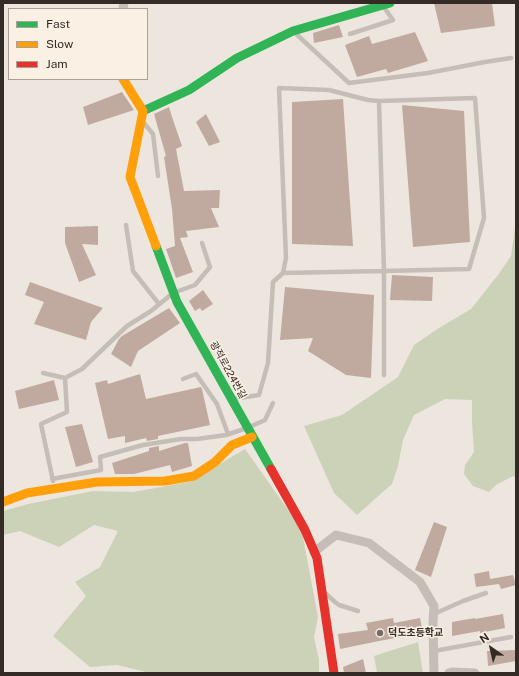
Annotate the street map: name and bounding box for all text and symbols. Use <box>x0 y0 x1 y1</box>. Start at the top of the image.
legend <box>8 8 148 80</box>
text: Fast <box>46 17 70 31</box>
text: Slow <box>46 37 73 51</box>
text: Jam <box>46 57 68 71</box>
street label: 광적로224번길 <box>207 339 249 401</box>
place label: 덕도초등학교 <box>388 627 443 639</box>
marker: 덕도초등학교 <box>375 628 385 638</box>
north arrow <box>471 628 511 668</box>
text: N <box>477 631 491 645</box>

